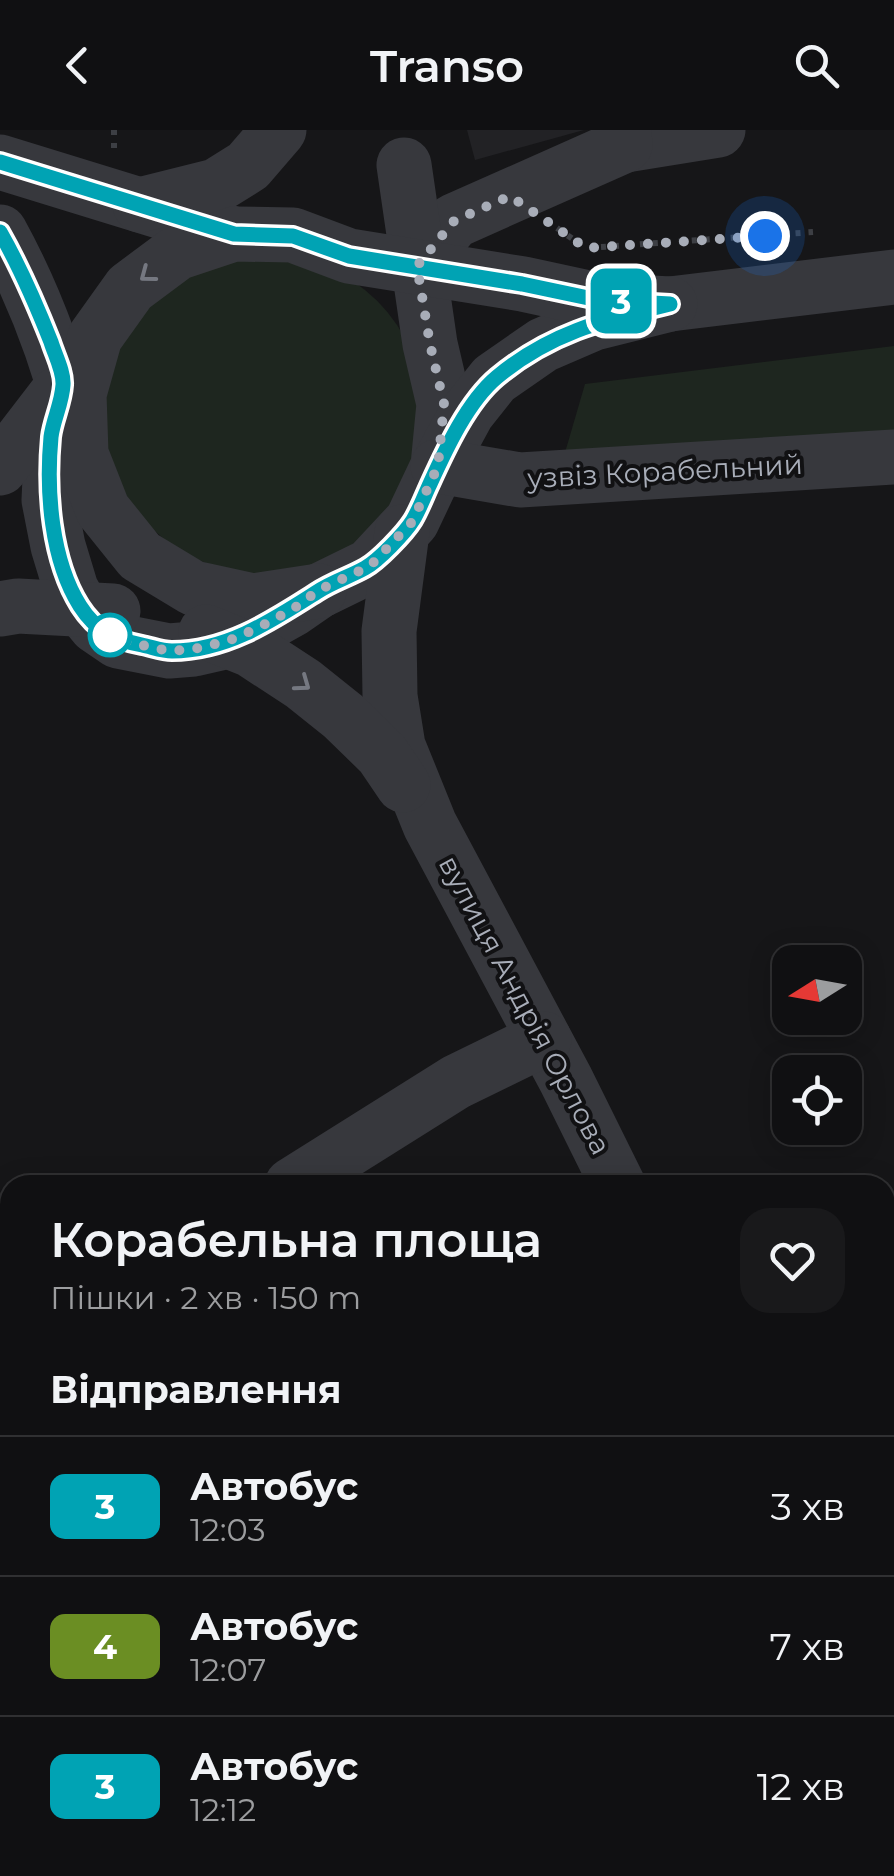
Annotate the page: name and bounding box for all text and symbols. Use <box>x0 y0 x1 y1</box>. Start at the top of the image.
icon: back <box>50 38 105 93</box>
text: Transo <box>370 38 524 93</box>
icon: search <box>789 38 844 93</box>
your location <box>740 211 790 261</box>
one-way arrow <box>140 264 158 281</box>
line badge: 3 <box>588 268 654 334</box>
text: 3 <box>611 280 631 323</box>
street label: узвіз Корабельний <box>525 447 804 495</box>
unlabelled marker <box>89 614 131 656</box>
one-way arrow <box>291 672 310 691</box>
street label: вулиця Андрія Орлова <box>432 850 618 1160</box>
north arrow <box>772 945 862 1035</box>
map controls <box>772 945 862 1145</box>
button: locate <box>772 1055 862 1145</box>
button: heart <box>740 1208 845 1313</box>
text: Корабельна площа <box>50 1211 542 1269</box>
text: Пішки · 2 хв · 150 m <box>50 1278 361 1317</box>
text: Відправлення <box>50 1366 342 1413</box>
text: Автобус <box>190 1463 359 1510</box>
text: 3 хв <box>771 1483 845 1530</box>
text: 3 <box>95 1485 115 1528</box>
text: 12:03 <box>190 1510 265 1549</box>
text: Автобус <box>190 1603 359 1650</box>
text: 7 хв <box>770 1623 845 1670</box>
text: 4 <box>93 1625 117 1668</box>
text: 12:07 <box>190 1650 266 1689</box>
text: Автобус <box>190 1743 359 1790</box>
text: 12 хв <box>757 1763 845 1810</box>
text: 3 <box>95 1765 115 1808</box>
text: 12:12 <box>190 1790 256 1829</box>

